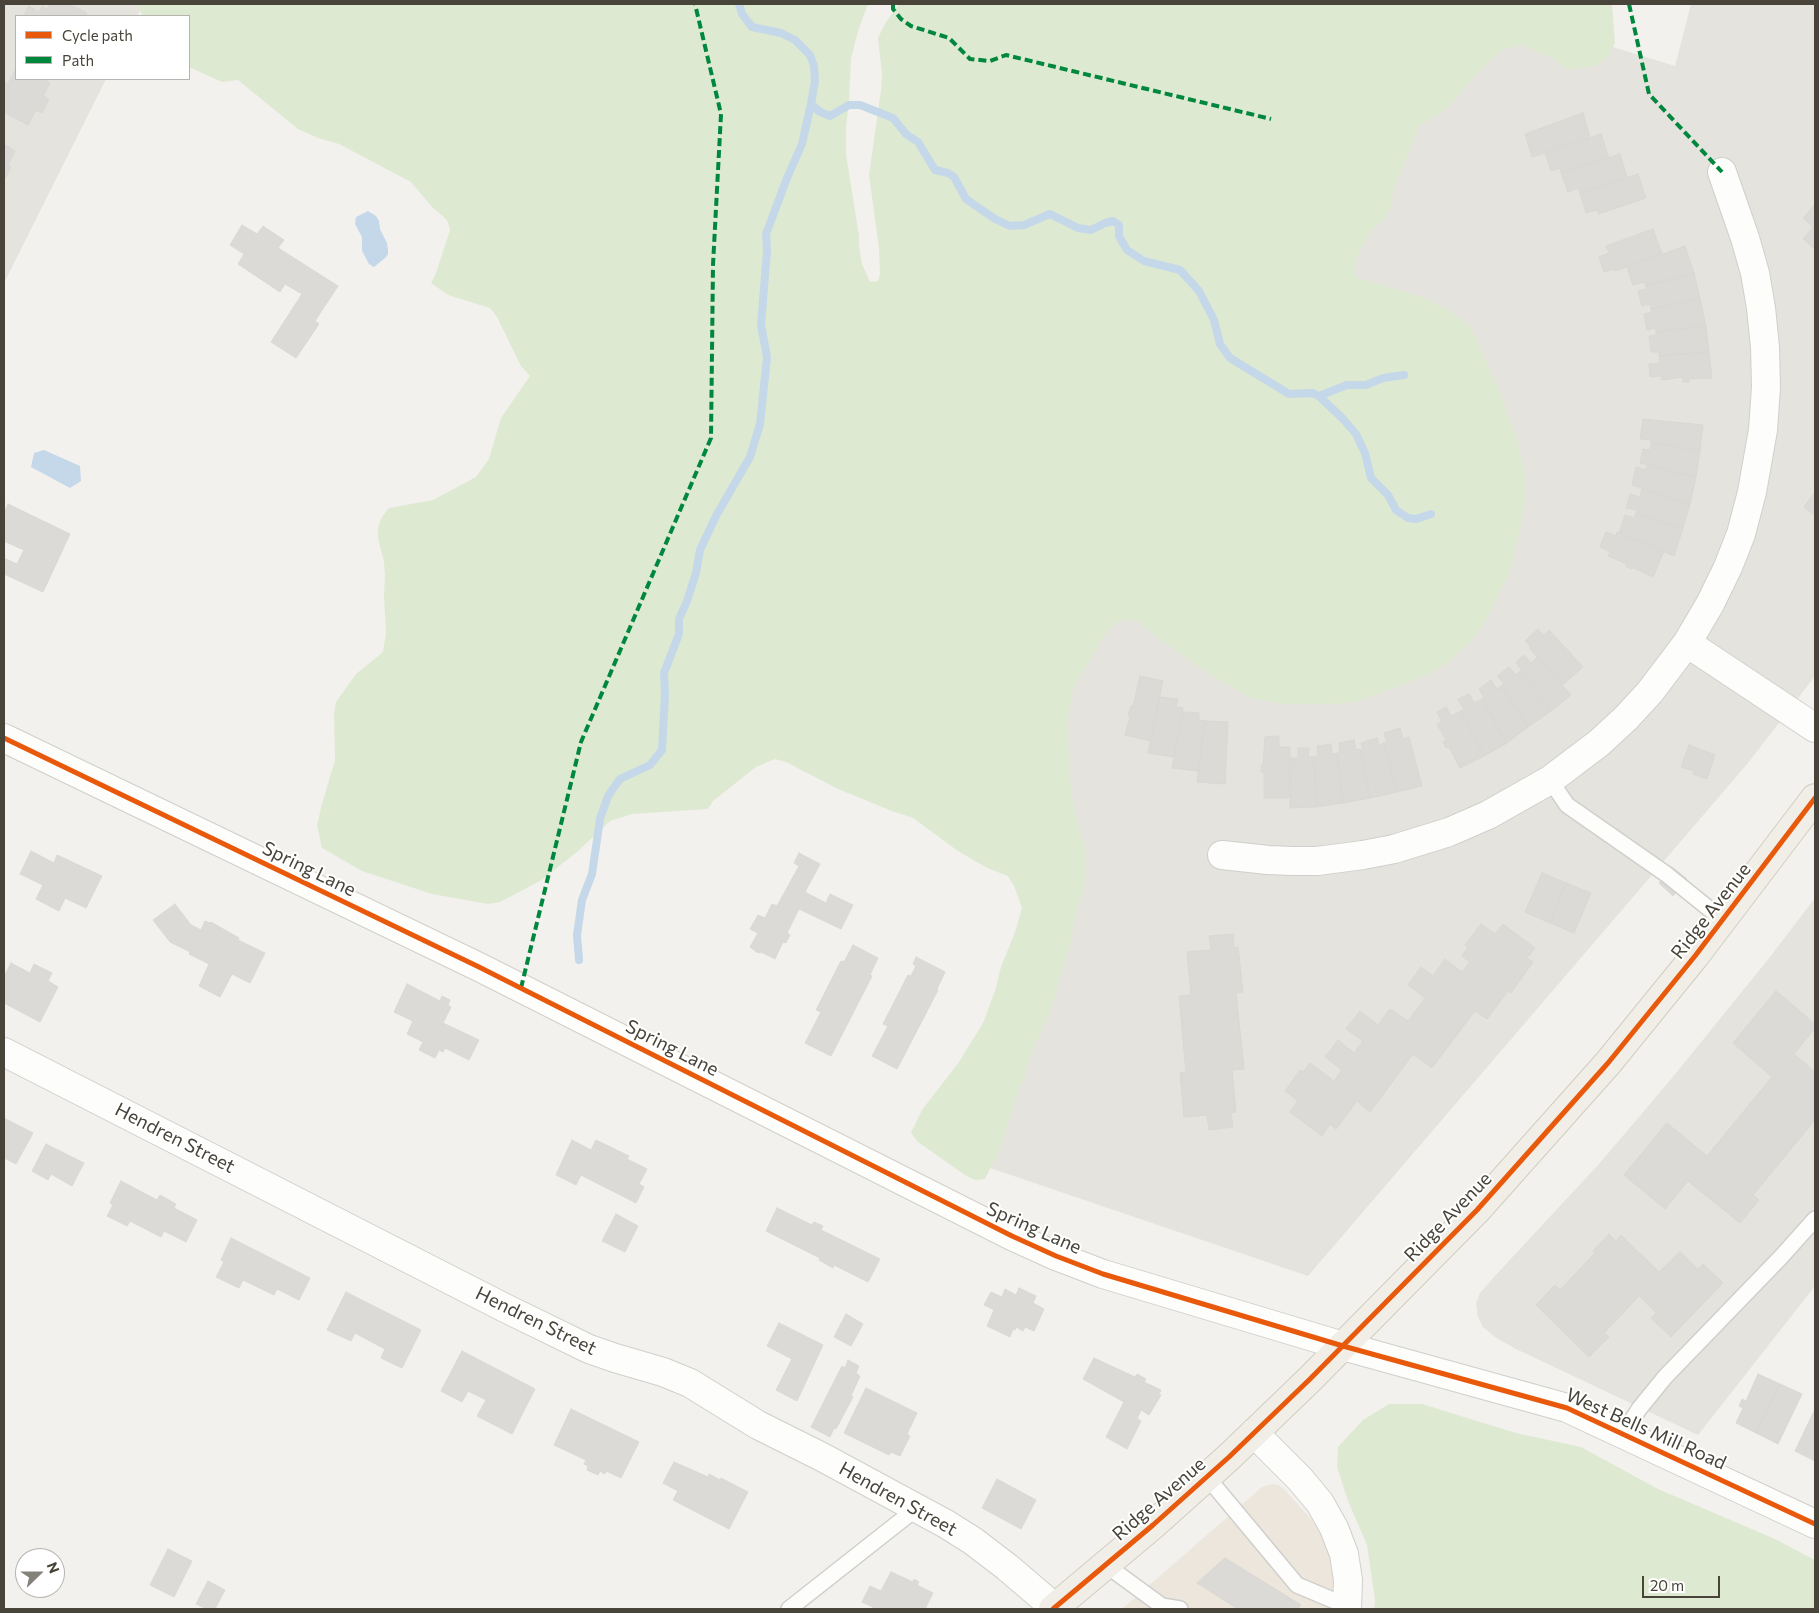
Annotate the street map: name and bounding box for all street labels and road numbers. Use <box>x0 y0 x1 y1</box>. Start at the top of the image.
street label: Spring Lane <box>258 837 360 901</box>
street label: Ridge Avenue <box>1666 858 1756 964</box>
street label: Spring Lane <box>622 1015 722 1081</box>
street label: Hendren Street <box>111 1098 239 1178</box>
street label: Ridge Avenue <box>1400 1167 1496 1267</box>
street label: Spring Lane <box>983 1197 1085 1259</box>
street label: Hendren Street <box>472 1282 600 1360</box>
street label: West Bells Mill Road <box>1562 1383 1730 1475</box>
street label: Ridge Avenue <box>1108 1452 1210 1546</box>
street label: Hendren Street <box>835 1457 961 1541</box>

